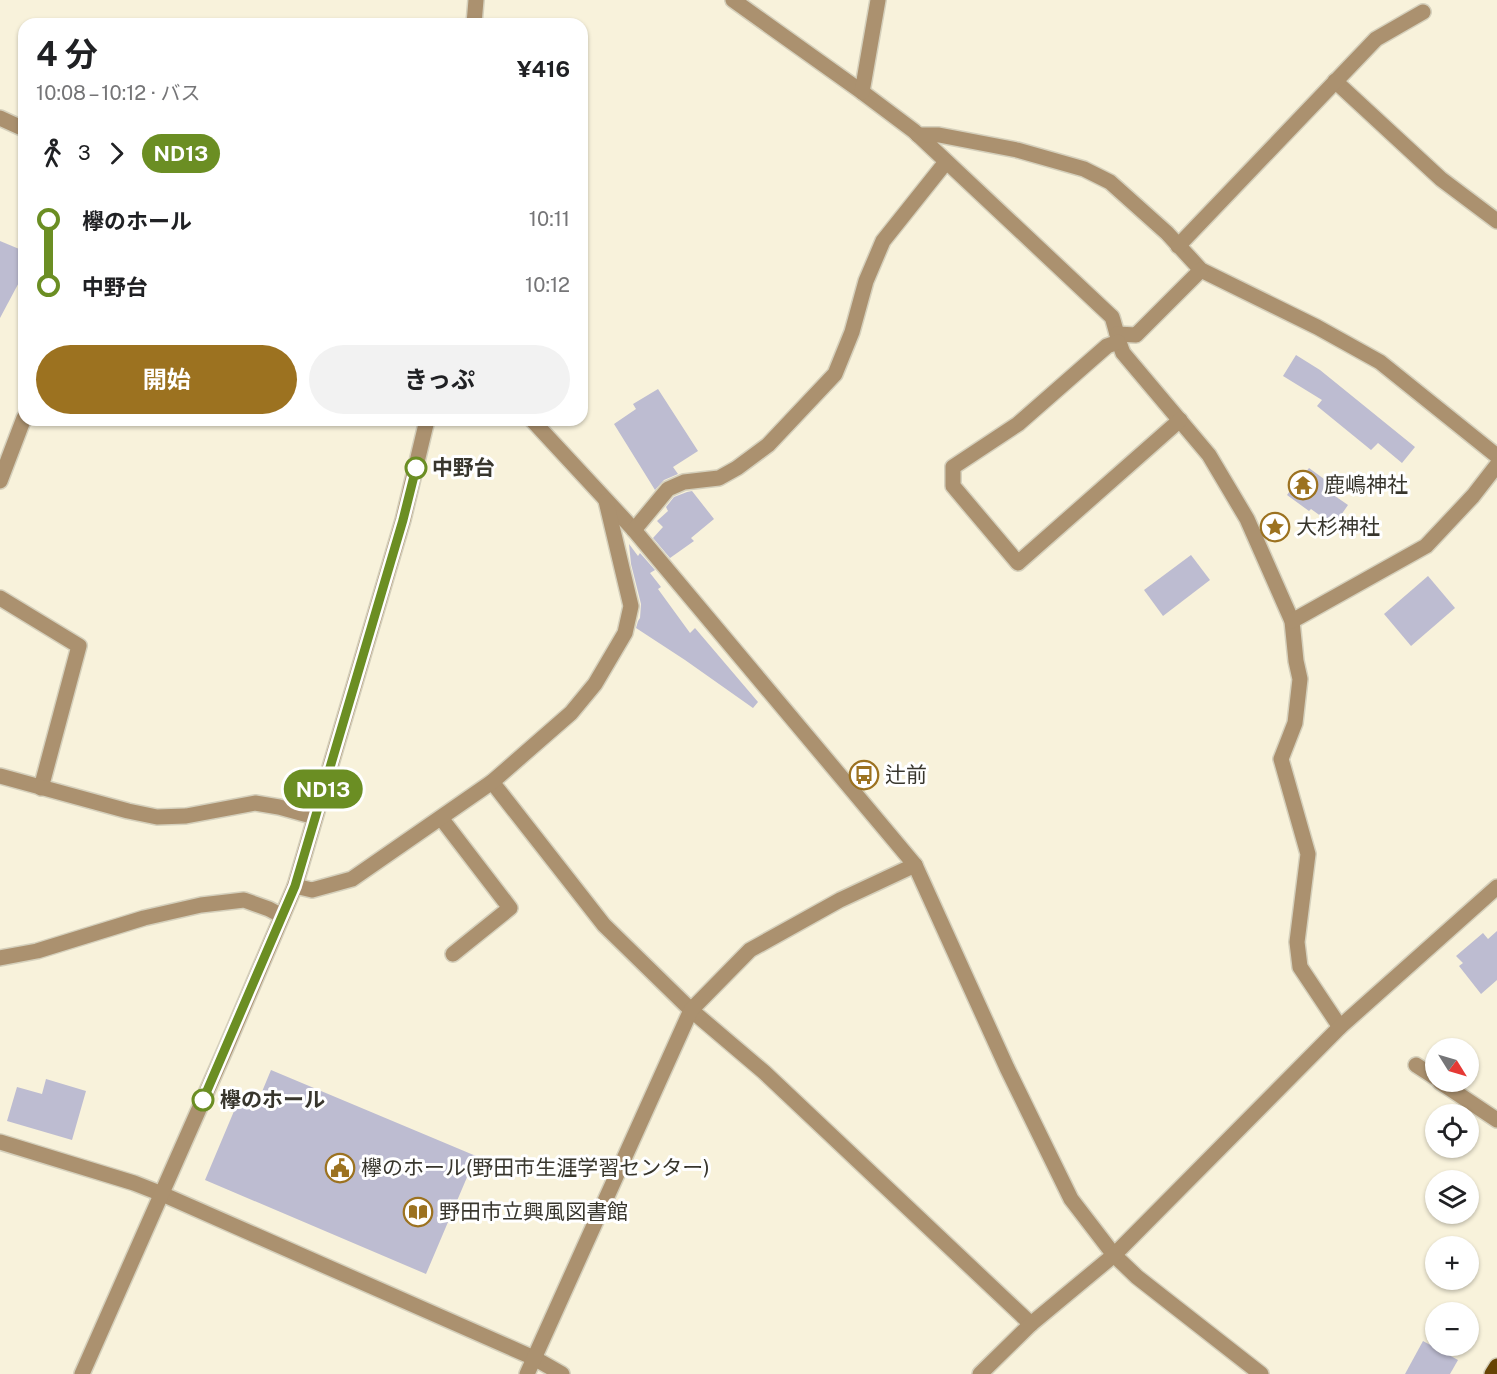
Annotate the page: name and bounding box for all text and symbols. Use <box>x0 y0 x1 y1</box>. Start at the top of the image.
text: 4 分 <box>36 35 98 73</box>
text: ¥416 <box>517 56 570 82</box>
text: 10:08 – 10:12 · バス <box>36 81 200 105</box>
icon: walk <box>36 137 69 170</box>
icon: forward <box>100 137 133 170</box>
text: 3 <box>78 141 91 165</box>
text: ND13 <box>154 141 208 166</box>
text: 10:11 <box>529 207 570 231</box>
text: 欅のホール <box>82 208 192 234</box>
text: 10:12 <box>525 273 570 297</box>
text: 中野台 <box>82 274 148 300</box>
button: 開始 <box>36 345 297 414</box>
button: きっぷ <box>309 345 570 414</box>
place label: 中野台 <box>432 455 495 480</box>
marker: 中野台 <box>405 457 427 479</box>
temple icon: 鹿嶋神社 <box>1287 469 1319 501</box>
place label: 鹿嶋神社 <box>1324 472 1408 497</box>
place icon: 大杉神社 <box>1259 511 1291 543</box>
place label: 大杉神社 <box>1296 514 1380 539</box>
bus stop icon: 辻前 <box>848 759 880 791</box>
place label: 辻前 <box>885 762 927 787</box>
line badge: ND13 <box>281 770 365 808</box>
text: ND13 <box>296 777 350 802</box>
north arrow <box>1425 1038 1479 1092</box>
map controls <box>1425 1038 1479 1356</box>
place label: 欅のホール <box>220 1087 325 1112</box>
marker: 欅のホール <box>192 1089 214 1111</box>
button: locate <box>1425 1104 1479 1158</box>
public building icon: 欅のホール(野田市生涯学習センター) <box>324 1152 356 1184</box>
place label: 欅のホール(野田市生涯学習センター) <box>361 1155 710 1180</box>
button: layers <box>1425 1170 1479 1224</box>
library icon: 野田市立興風図書館 <box>402 1196 434 1228</box>
place label: 野田市立興風図書館 <box>439 1199 628 1224</box>
button: + <box>1425 1236 1479 1290</box>
button: − <box>1425 1302 1479 1356</box>

